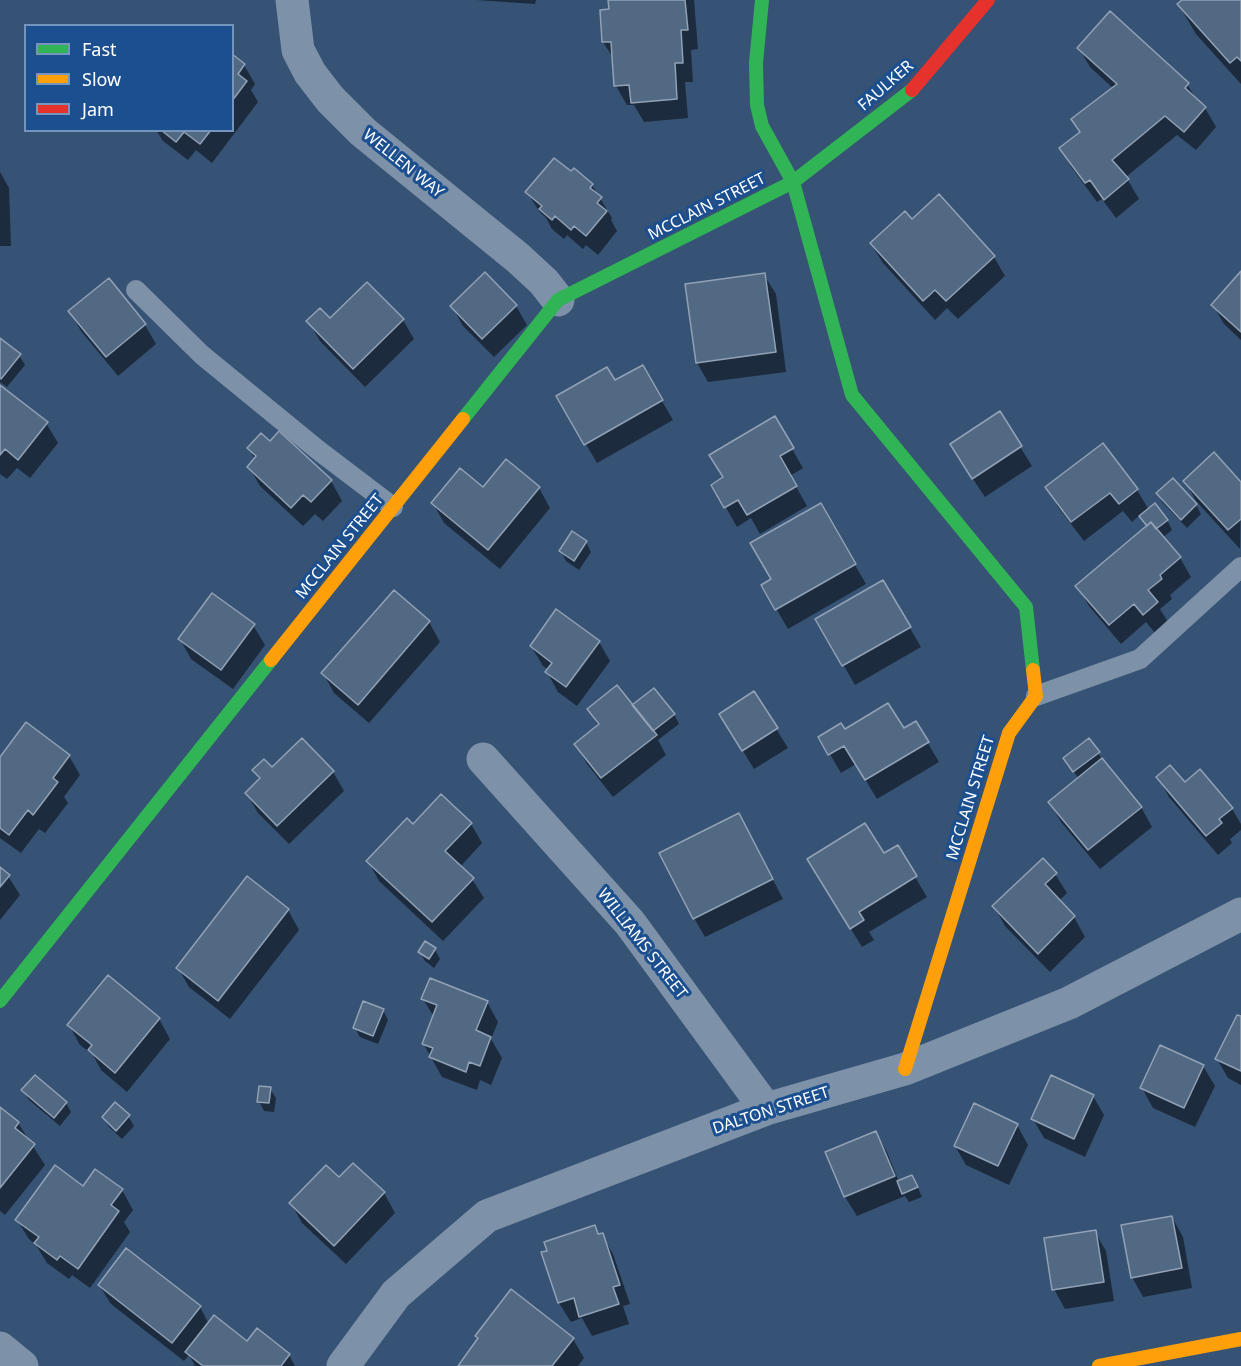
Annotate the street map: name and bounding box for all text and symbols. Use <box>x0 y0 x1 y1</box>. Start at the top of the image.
legend <box>24 24 234 132</box>
text: Fast <box>82 37 117 61</box>
street label: FAULKER <box>854 57 918 115</box>
text: Slow <box>82 67 121 91</box>
text: Jam <box>82 97 114 121</box>
street label: WELLEN WAY <box>359 126 447 202</box>
street label: MCCLAIN STREET <box>645 169 769 245</box>
street label: MCCLAIN STREET <box>292 491 388 603</box>
street label: MCCLAIN STREET <box>943 733 999 863</box>
street label: WILLIAMS STREET <box>593 885 691 1003</box>
street label: DALTON STREET <box>710 1083 832 1139</box>

